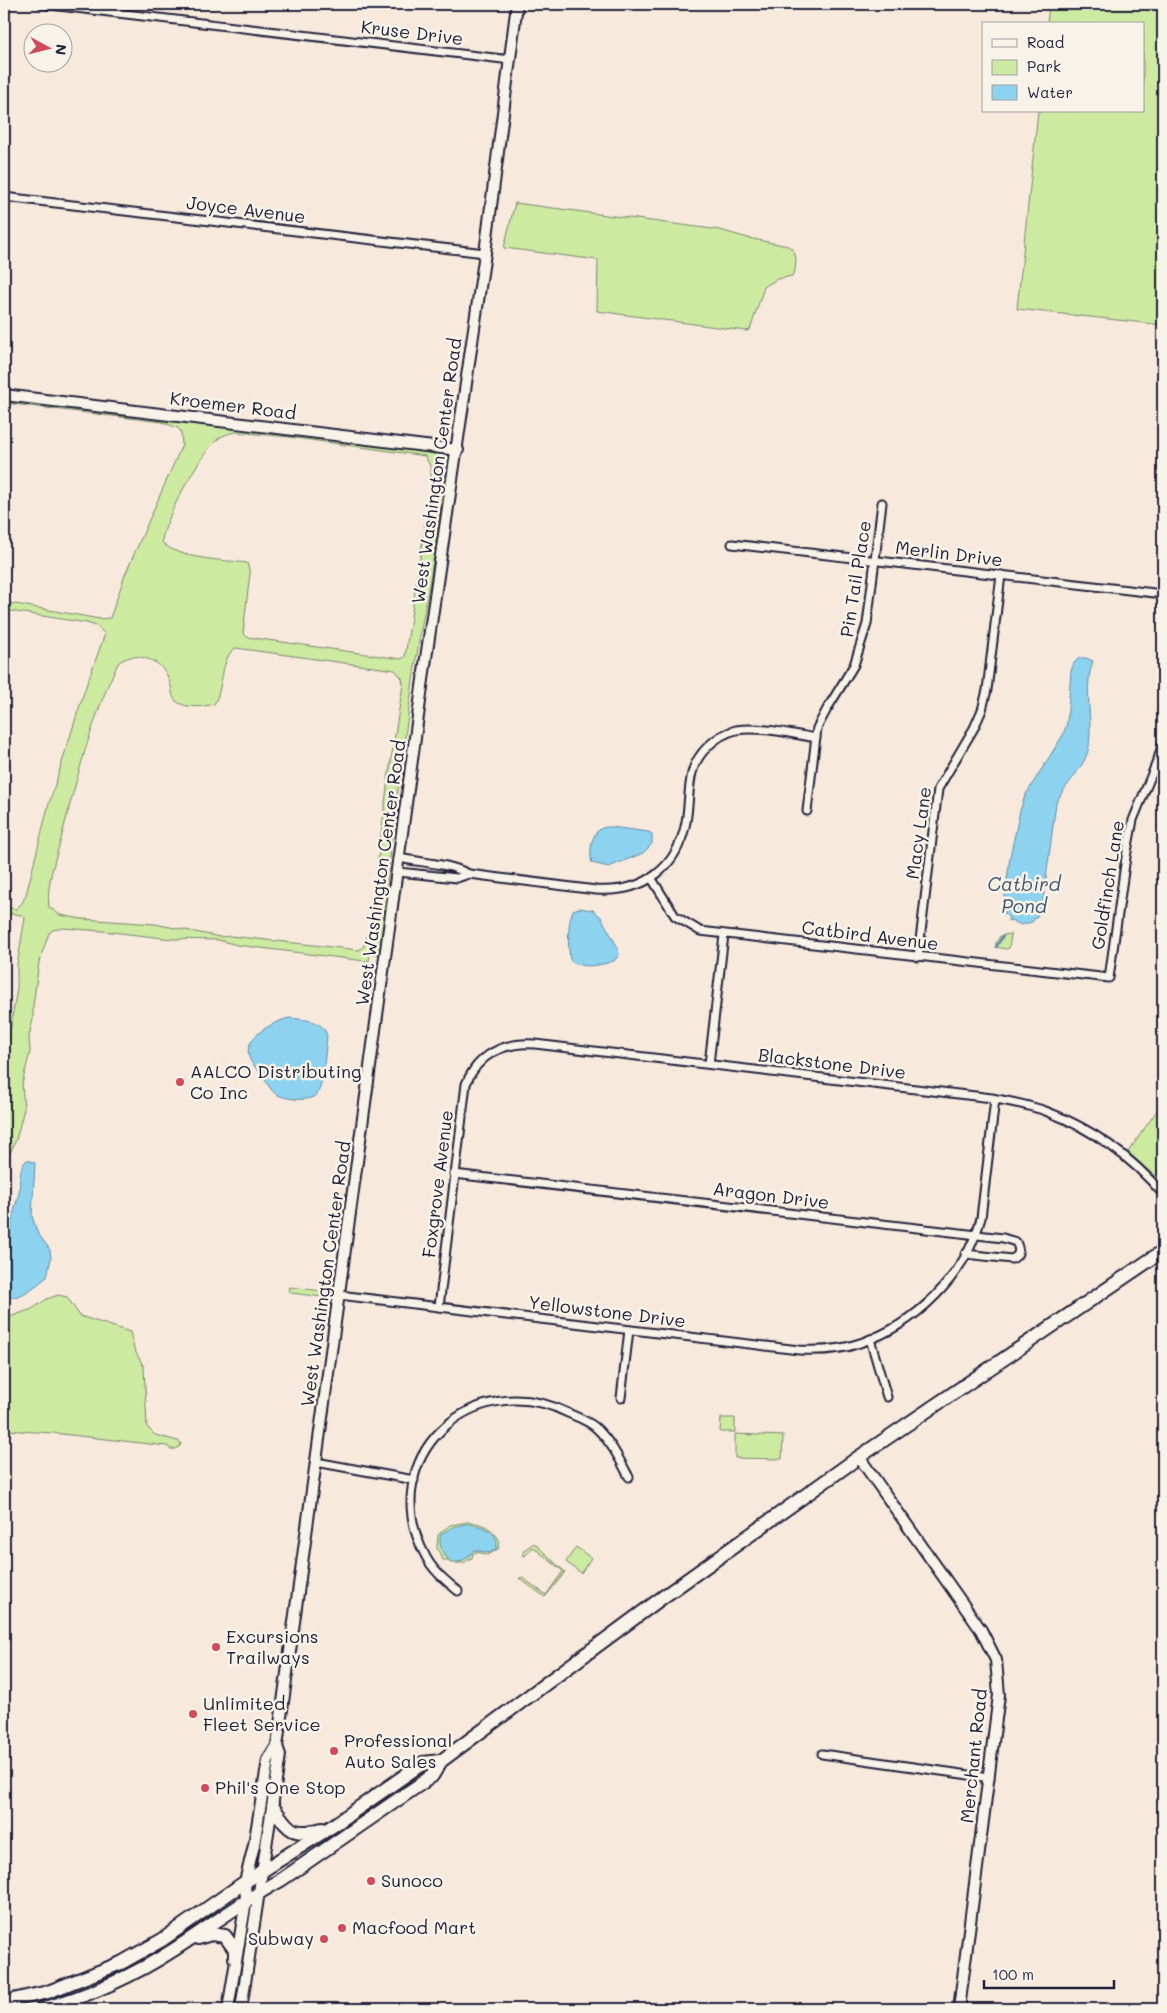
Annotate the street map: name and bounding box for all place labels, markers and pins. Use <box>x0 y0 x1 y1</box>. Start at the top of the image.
place label: AALCO Distributing Co Inc <box>190 1059 362 1104</box>
marker: AALCO Distributing Co Inc <box>174 1076 186 1088</box>
place label: Excursions Trailways <box>226 1624 319 1669</box>
marker: Excursions Trailways <box>210 1641 222 1653</box>
place label: Unlimited Fleet Service <box>203 1691 321 1736</box>
marker: Unlimited Fleet Service <box>187 1708 199 1720</box>
place label: Professional Auto Sales <box>344 1728 452 1773</box>
marker: Professional Auto Sales <box>328 1745 340 1757</box>
place label: Phil's One Stop <box>215 1775 346 1799</box>
marker: Phil's One Stop <box>199 1782 211 1794</box>
place label: Sunoco <box>381 1868 443 1892</box>
marker: Sunoco <box>365 1875 377 1887</box>
place label: Macfood Mart <box>352 1915 476 1939</box>
marker: Macfood Mart <box>336 1922 348 1934</box>
place label: Subway <box>248 1926 314 1950</box>
marker: Subway <box>318 1933 330 1945</box>

